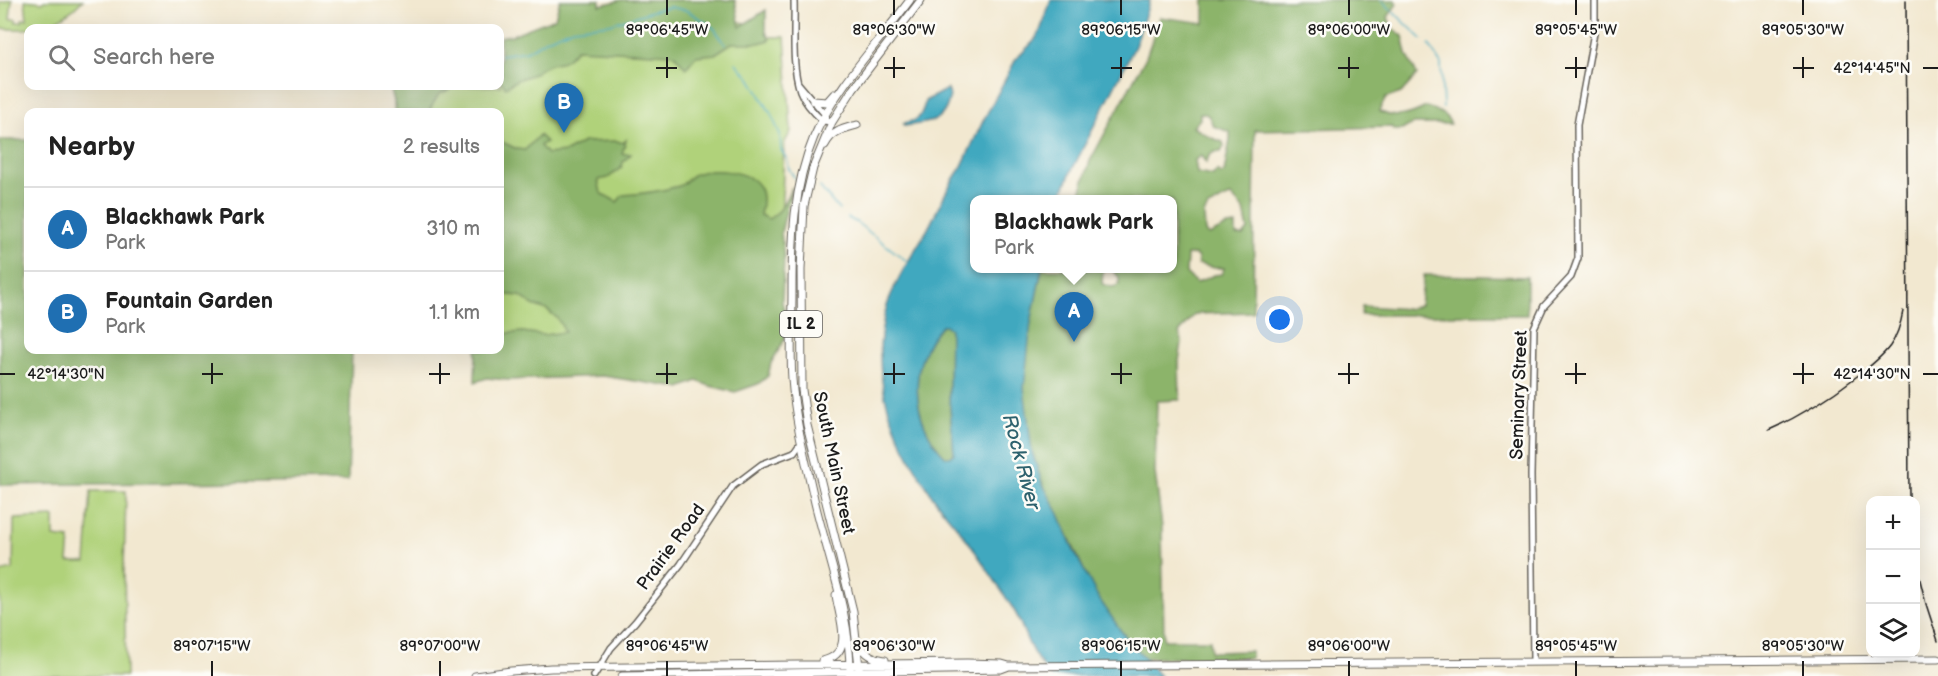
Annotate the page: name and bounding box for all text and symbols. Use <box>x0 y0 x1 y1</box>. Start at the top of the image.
text: 89°06'45"W <box>626 21 709 40</box>
text: 89°06'30"W <box>853 21 936 40</box>
text: 89°06'15"W <box>1081 21 1161 40</box>
text: 89°06'00"W <box>1308 21 1391 40</box>
text: 89°05'45"W <box>1535 21 1617 40</box>
text: 89°05'30"W <box>1762 21 1845 40</box>
search box <box>24 24 504 90</box>
icon: search <box>45 41 78 74</box>
text: Search here <box>93 44 215 71</box>
text: 42°14'45"N <box>1833 59 1911 78</box>
pin: B <box>544 84 584 133</box>
text: Nearby <box>48 132 135 163</box>
text: 2 results <box>403 135 480 159</box>
popup <box>970 195 1177 273</box>
text: Blackhawk Park <box>105 204 264 231</box>
text: Blackhawk Park <box>994 209 1153 236</box>
text: A <box>61 217 74 241</box>
text: 310 m <box>426 217 480 241</box>
text: Park <box>105 231 145 255</box>
text: Park <box>994 236 1034 260</box>
text: Fountain Garden <box>105 288 273 315</box>
pin: A <box>1054 292 1094 342</box>
text: B <box>60 301 75 325</box>
text: 1.1 km <box>429 301 480 325</box>
your location <box>1265 305 1294 334</box>
road number: IL 2 <box>780 311 822 337</box>
text: Park <box>105 315 145 339</box>
street label: Seminary Street <box>1506 330 1532 460</box>
text: 42°14'30"N <box>27 365 105 384</box>
text: 42°14'30"N <box>1833 365 1911 384</box>
street label: South Main Street <box>809 390 859 537</box>
water label: Rock River <box>997 412 1046 514</box>
map controls <box>1866 496 1920 658</box>
button: + <box>1866 496 1920 550</box>
street label: Prairie Road <box>633 500 709 594</box>
button: − <box>1866 550 1920 604</box>
button: layers <box>1866 604 1920 658</box>
text: 89°07'15"W <box>173 637 251 656</box>
text: 89°07'00"W <box>400 637 481 656</box>
text: 89°06'45"W <box>626 637 709 656</box>
text: 89°06'30"W <box>853 637 936 656</box>
text: 89°06'15"W <box>1081 637 1161 656</box>
text: 89°06'00"W <box>1308 637 1391 656</box>
text: 89°05'45"W <box>1535 637 1617 656</box>
text: 89°05'30"W <box>1762 637 1845 656</box>

